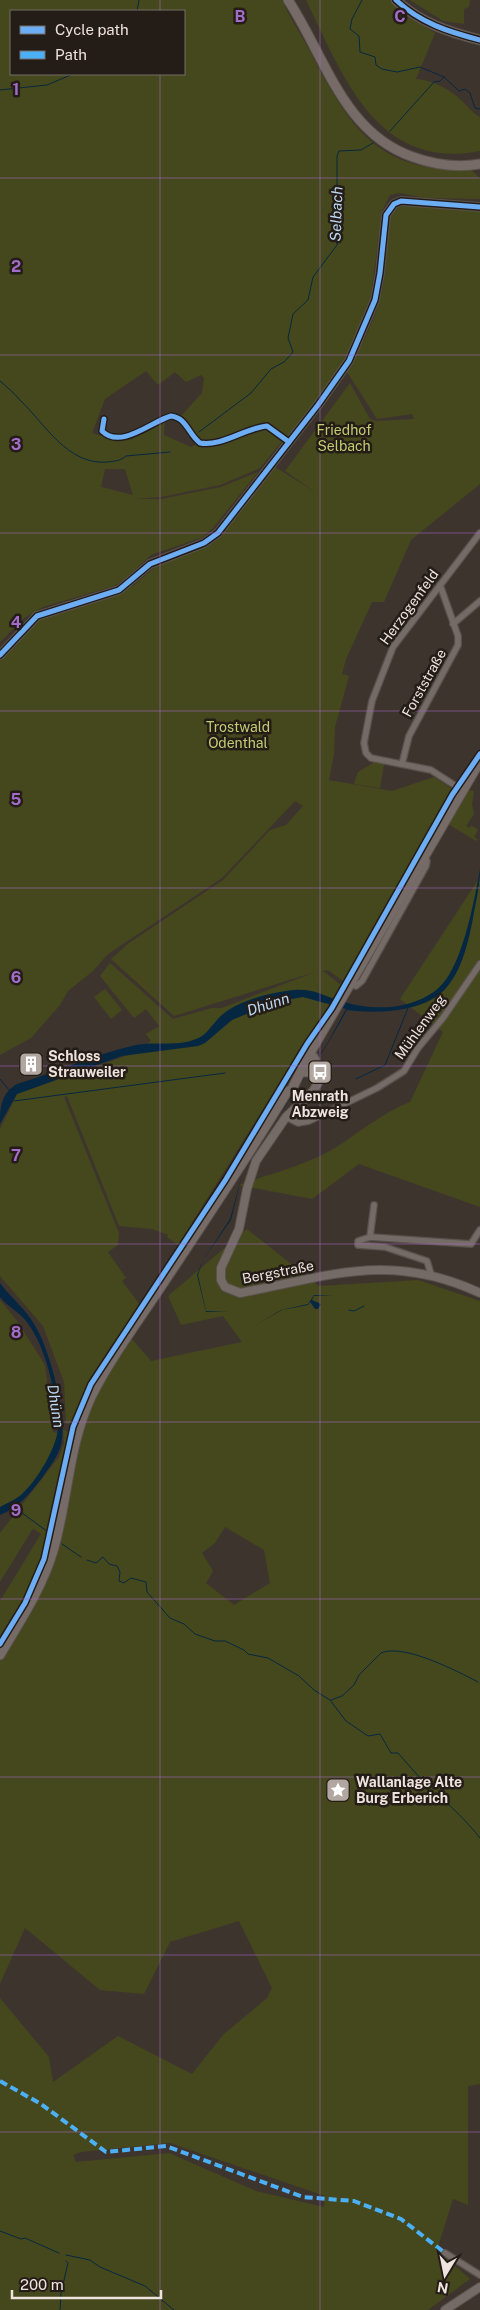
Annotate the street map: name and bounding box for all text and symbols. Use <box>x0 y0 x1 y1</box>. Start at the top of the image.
text: B <box>235 7 246 26</box>
text: C <box>394 7 406 26</box>
legend <box>10 10 185 75</box>
text: Cycle path <box>55 21 129 38</box>
text: Path <box>55 46 87 63</box>
text: 1 <box>13 80 19 99</box>
water label: Selbach <box>327 186 345 242</box>
text: 2 <box>11 257 21 276</box>
park label: Friedhof Selbach <box>317 422 372 454</box>
text: 3 <box>11 435 21 454</box>
street label: Herzogenfeld <box>376 566 442 648</box>
text: 4 <box>11 613 22 632</box>
street label: Forststraße <box>399 646 449 720</box>
park label: Trostwald Odenthal <box>206 719 270 751</box>
text: 5 <box>11 790 22 809</box>
text: 6 <box>11 968 21 987</box>
water label: Dhünn <box>245 989 291 1019</box>
street label: Mühlenweg <box>391 991 449 1062</box>
place label: Schloss Strauweiler <box>48 1048 126 1080</box>
building icon: Schloss Strauweiler <box>18 1051 44 1077</box>
bus stop icon: Menrath Abzweig <box>307 1059 333 1085</box>
place label: Menrath Abzweig <box>292 1088 349 1120</box>
text: 7 <box>11 1146 21 1165</box>
street label: Bergstraße <box>241 1257 315 1287</box>
text: 8 <box>11 1323 22 1342</box>
water label: Dhünn <box>44 1383 68 1429</box>
text: 9 <box>11 1501 21 1520</box>
place label: Wallanlage Alte Burg Erberich <box>356 1774 462 1806</box>
place icon: Wallanlage Alte Burg Erberich <box>325 1777 351 1803</box>
north arrow <box>420 2250 470 2300</box>
scale bar <box>12 2268 161 2300</box>
text: 200 m <box>20 2276 64 2293</box>
text: N <box>436 2279 450 2297</box>

